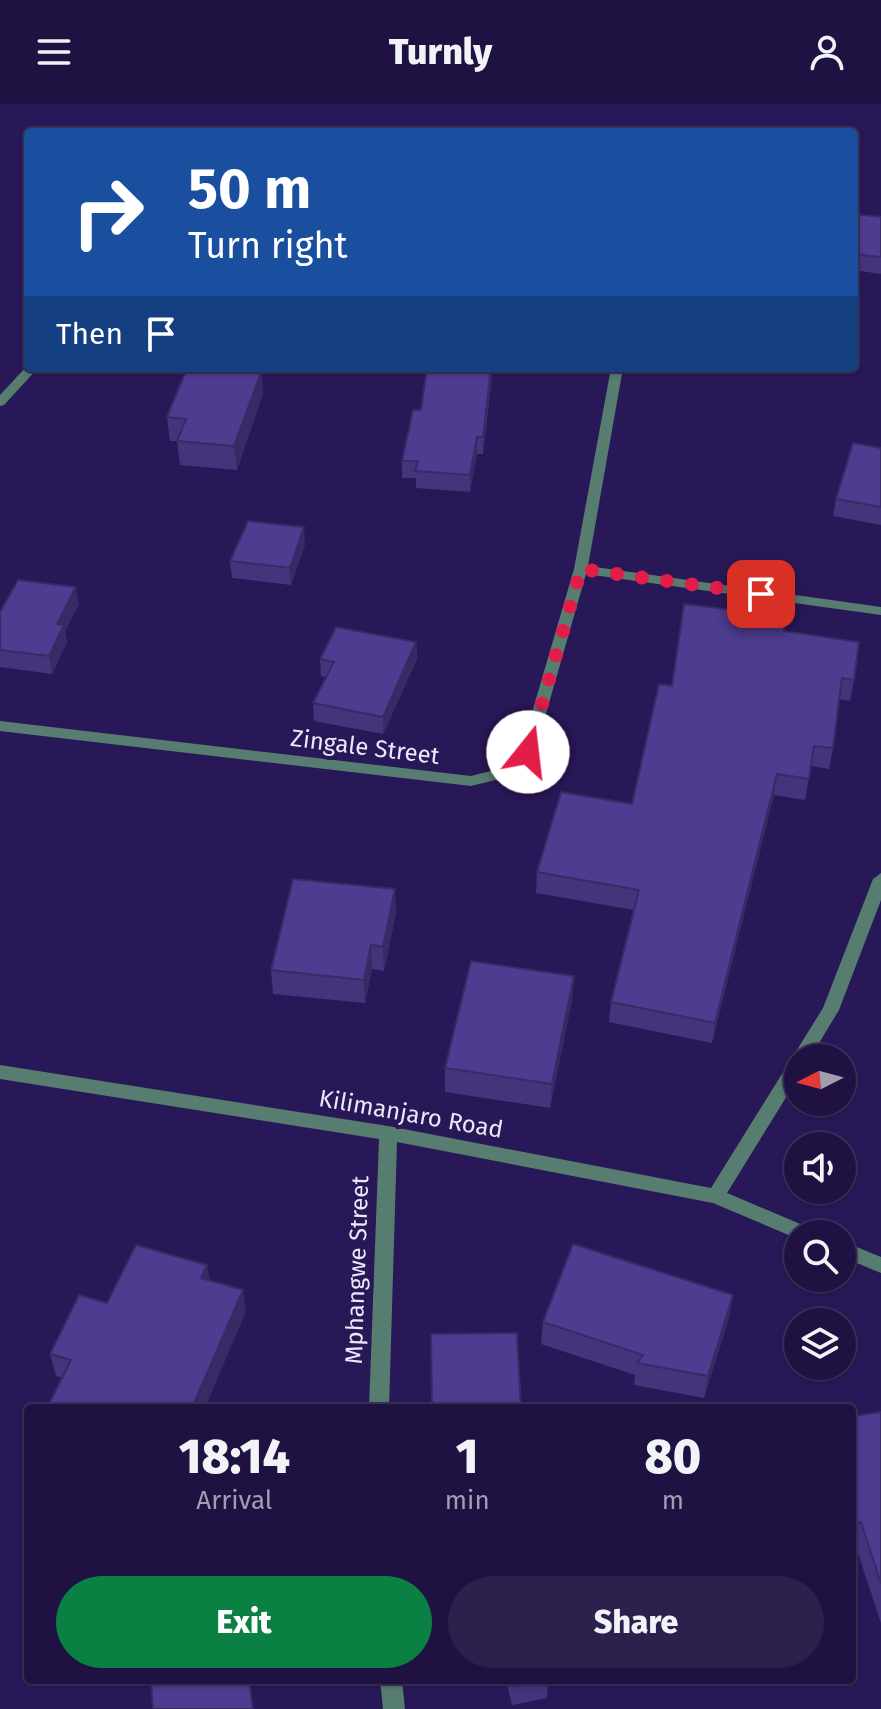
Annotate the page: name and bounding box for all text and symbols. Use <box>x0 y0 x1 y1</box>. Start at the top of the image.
icon: menu <box>32 30 76 74</box>
text: Turnly <box>389 30 492 74</box>
icon: person <box>805 30 849 74</box>
text: 50 m <box>188 156 311 223</box>
icon: right <box>56 160 160 264</box>
text: Turn right <box>188 224 348 268</box>
icon: arrive <box>139 312 183 356</box>
text: Then <box>56 316 123 352</box>
pin <box>727 560 795 628</box>
icon: arrive <box>739 572 783 616</box>
position arrow <box>486 710 570 794</box>
street label: Zingale Street <box>289 724 441 770</box>
north arrow <box>784 1044 856 1116</box>
map controls <box>784 1044 856 1380</box>
street label: Kilimanjaro Road <box>317 1084 505 1144</box>
button: sound <box>784 1132 856 1204</box>
street label: Mphangwe Street <box>340 1175 374 1365</box>
button: search <box>784 1220 856 1292</box>
button: layers <box>784 1308 856 1380</box>
text: 18:14 <box>179 1428 290 1486</box>
text: 1 <box>456 1428 479 1486</box>
text: 80 <box>644 1428 701 1486</box>
text: Arrival <box>196 1485 272 1516</box>
text: min <box>445 1485 490 1516</box>
text: m <box>662 1485 684 1516</box>
button: Exit <box>56 1576 432 1668</box>
button: Share <box>448 1576 824 1668</box>

